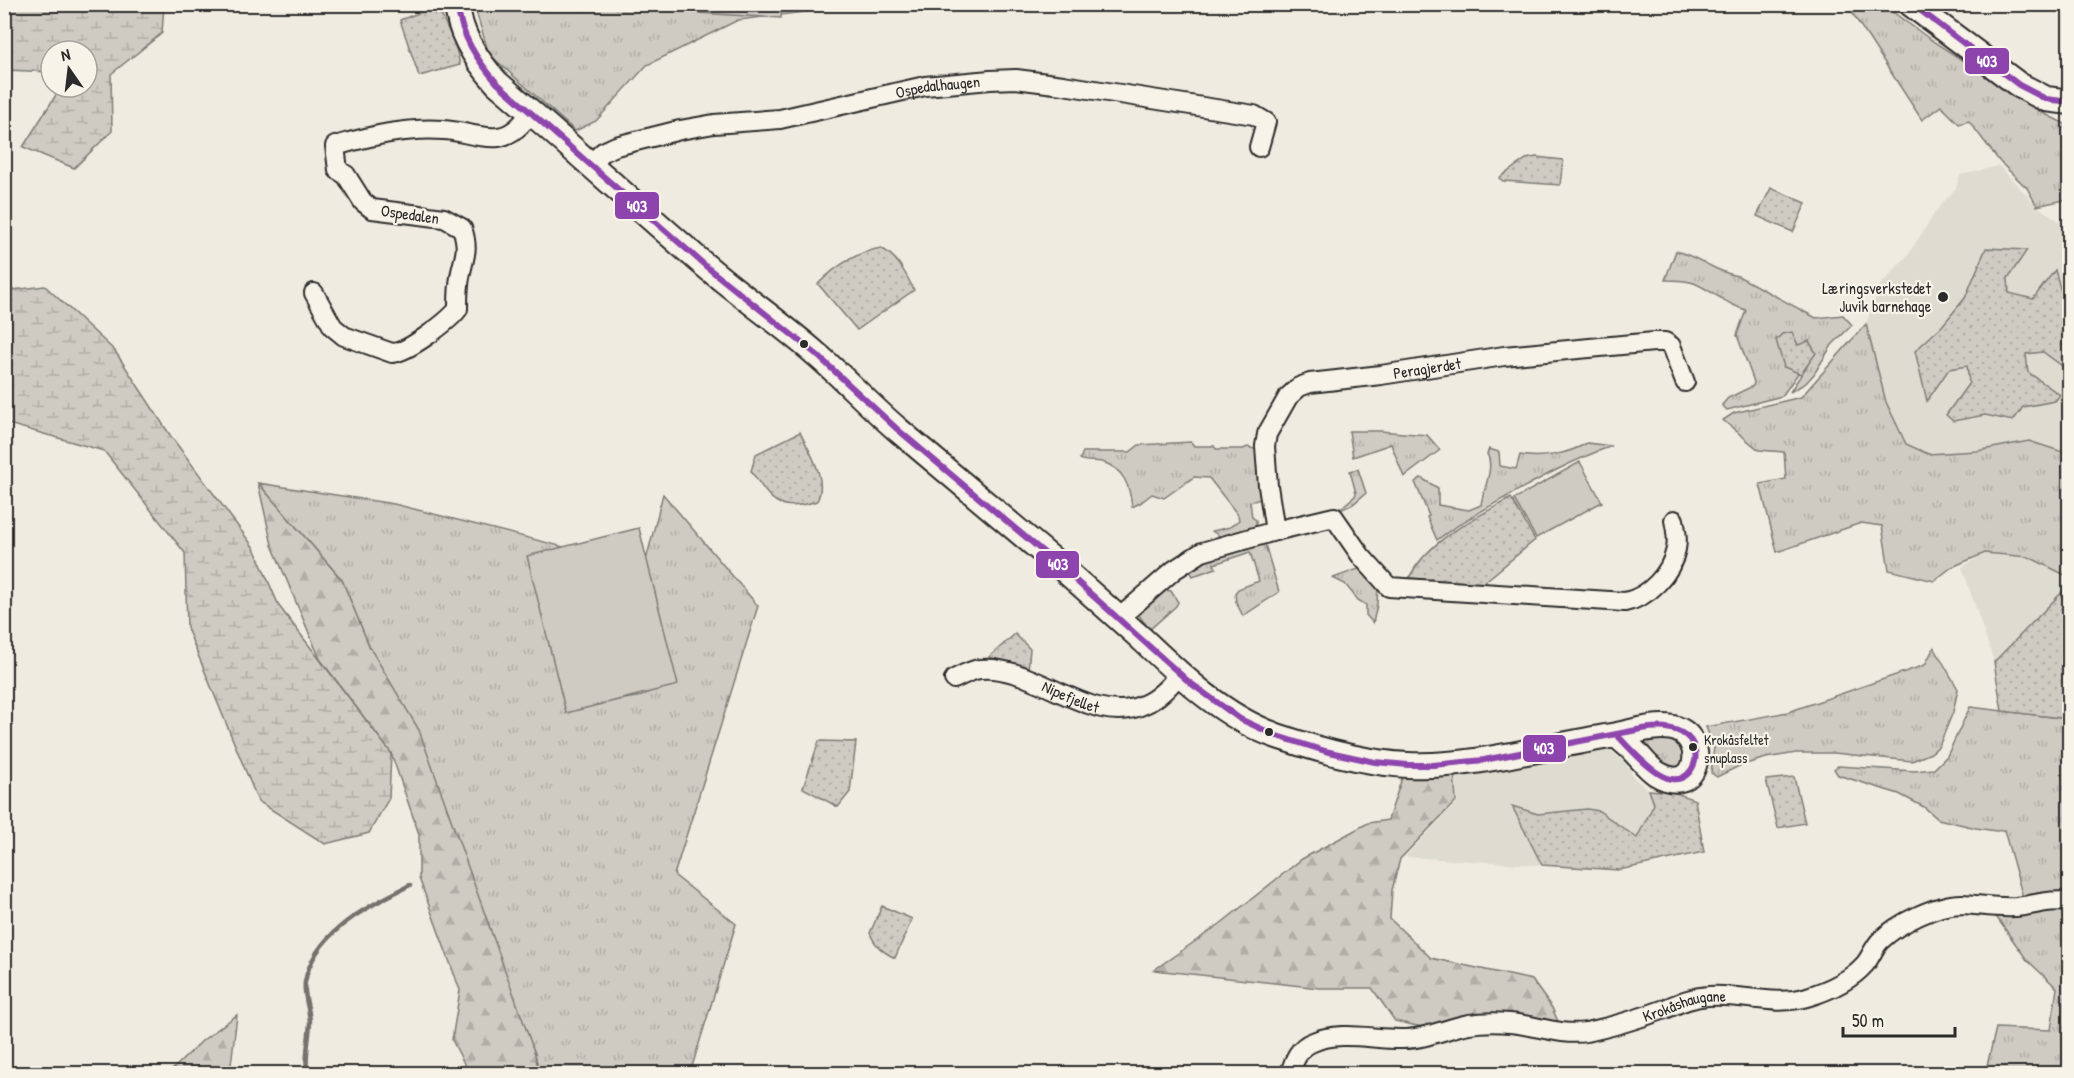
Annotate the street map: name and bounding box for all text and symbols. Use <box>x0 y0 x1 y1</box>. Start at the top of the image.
north arrow <box>39 39 99 99</box>
text: N <box>59 43 73 66</box>
line badge: 403 <box>1964 47 2010 75</box>
text: 403 <box>1977 50 1997 72</box>
street label: Ospedalhaugen <box>893 70 981 103</box>
line badge: 403 <box>614 191 660 220</box>
text: 403 <box>627 195 647 217</box>
street label: Ospedalen <box>379 199 441 229</box>
place label: Læringsverkstedet Juvik barnehage <box>1822 277 1932 317</box>
marker: Læringsverkstedet Juvik barnehage <box>1936 290 1950 304</box>
unlabelled marker <box>798 338 810 350</box>
street label: Peragjerdet <box>1392 352 1463 384</box>
line badge: 403 <box>1035 550 1080 579</box>
text: 403 <box>1048 553 1068 575</box>
street label: Nipefjellet <box>1039 675 1102 718</box>
unlabelled marker <box>1263 726 1275 738</box>
place label: Krokåsfeltet snuplass <box>1704 730 1769 768</box>
line badge: 403 <box>1522 734 1567 763</box>
text: 403 <box>1534 737 1554 759</box>
marker: Krokåsfeltet snuplass <box>1687 741 1699 753</box>
street label: Krokåshaugane <box>1639 985 1727 1027</box>
scale bar <box>1843 1000 1956 1038</box>
text: 50 m <box>1852 1008 1884 1033</box>

